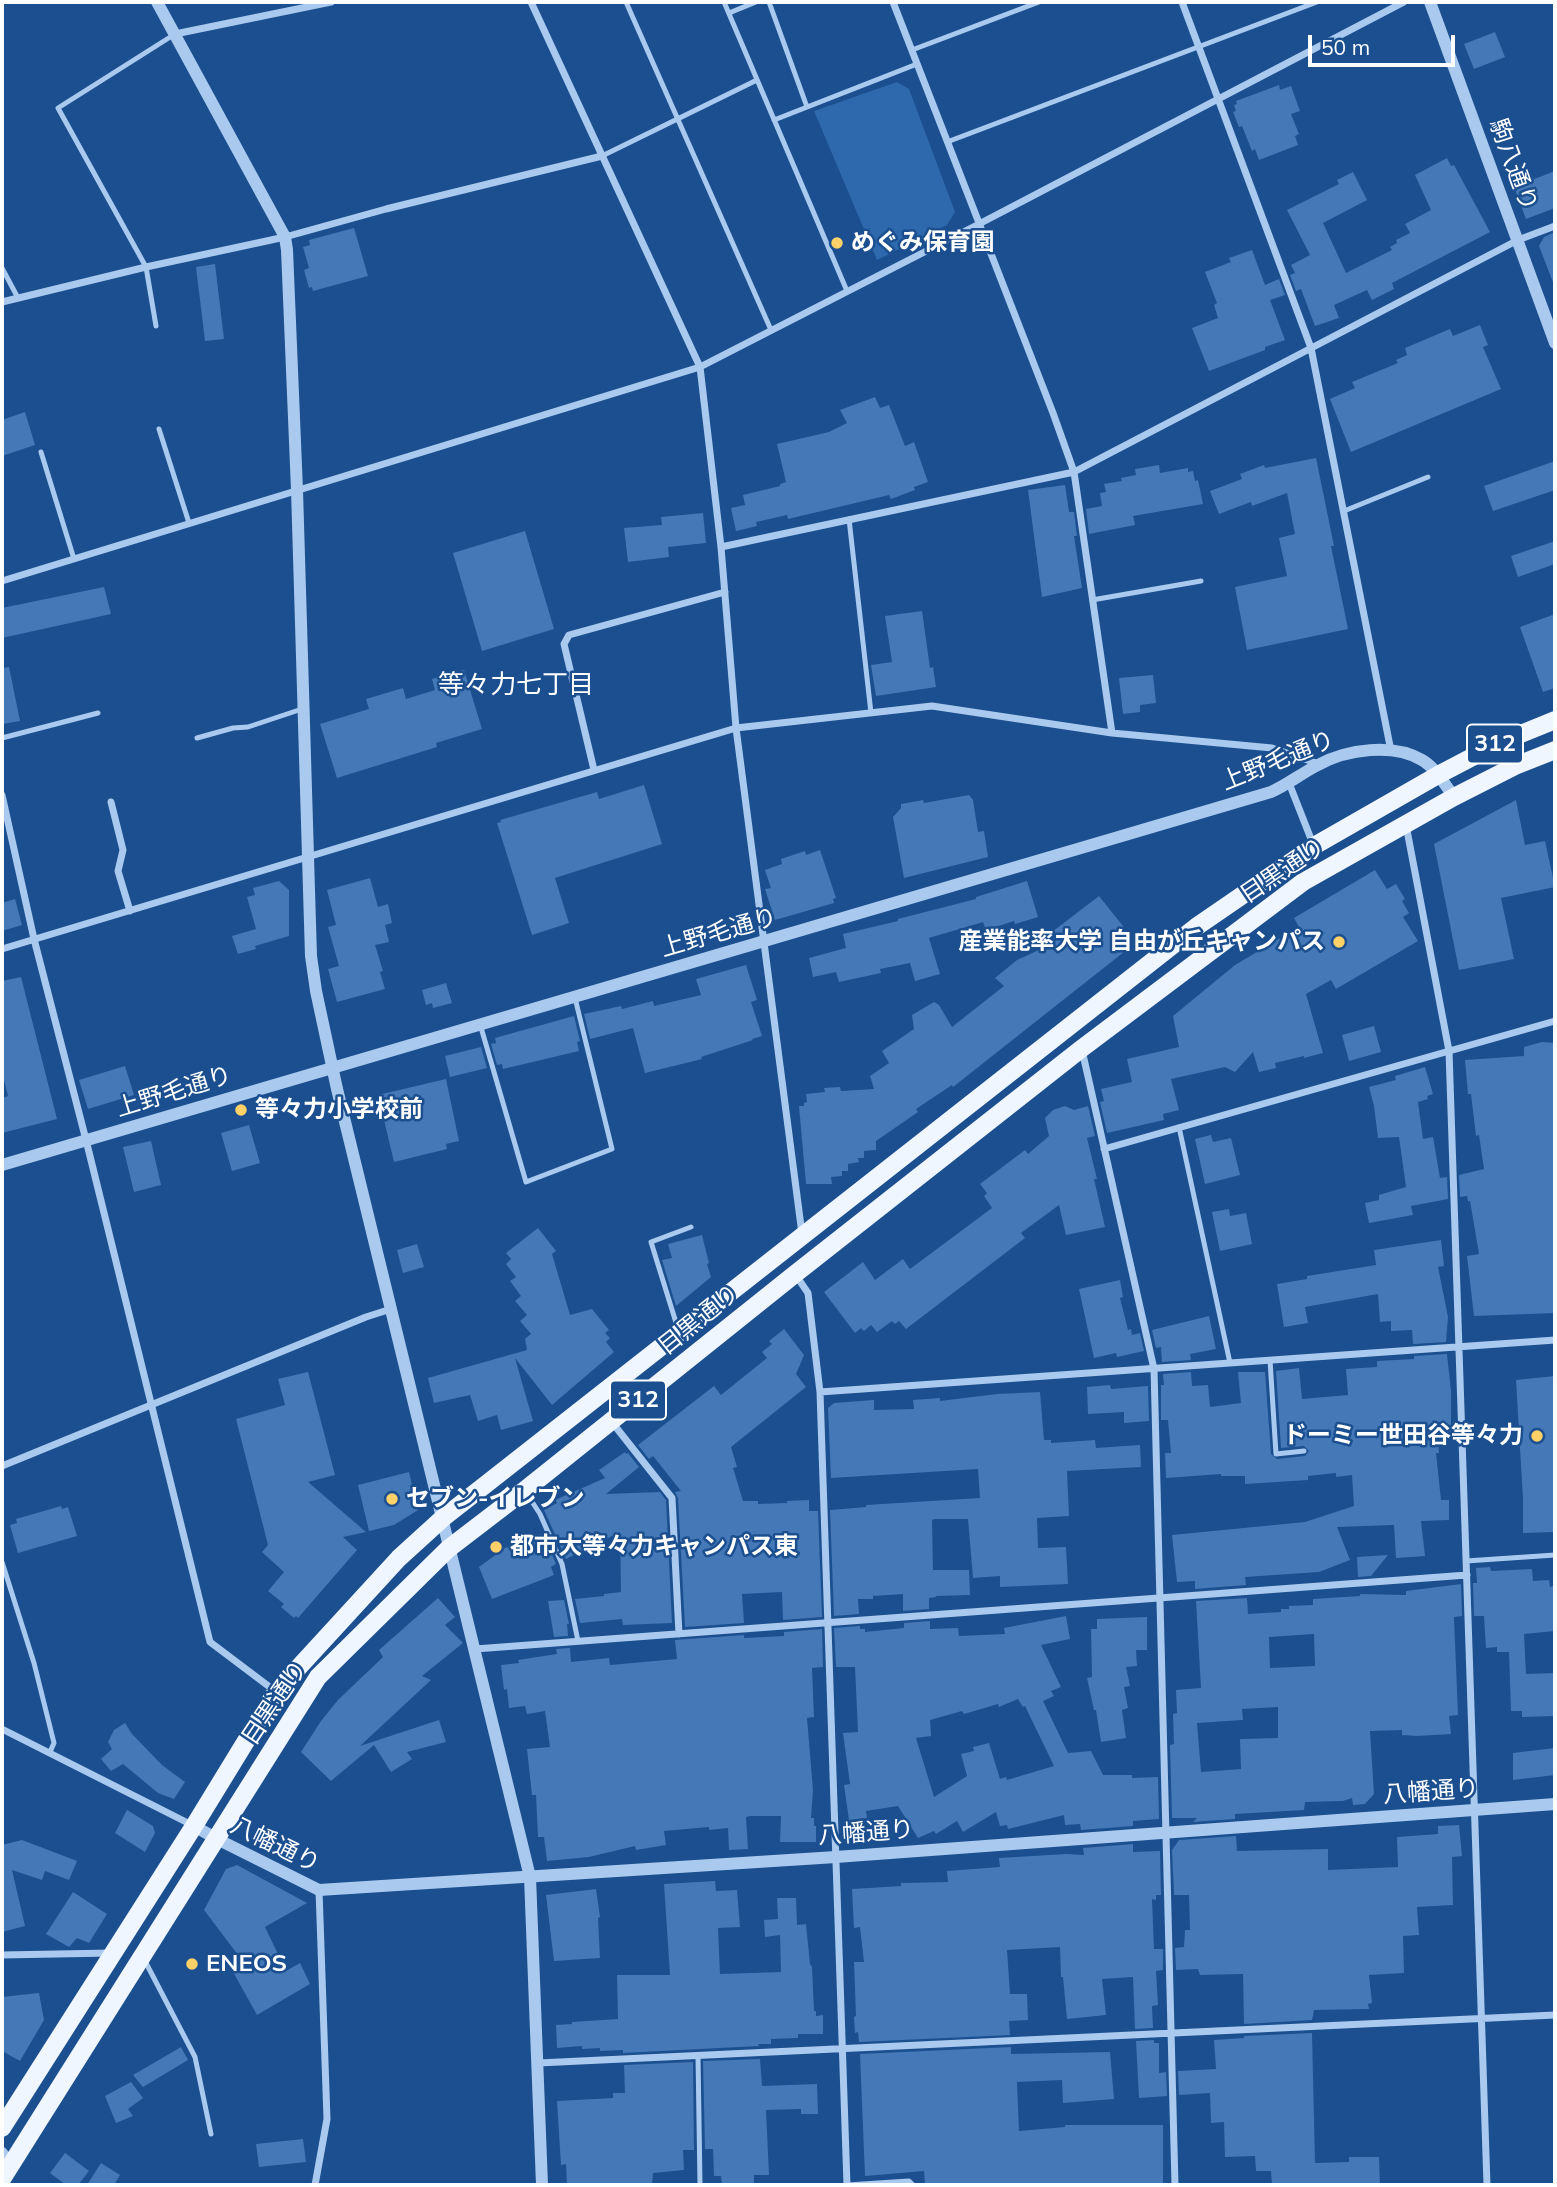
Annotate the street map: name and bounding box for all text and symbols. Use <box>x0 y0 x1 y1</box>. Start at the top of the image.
scale bar <box>1312 21 1459 65</box>
text: 50 m <box>1321 34 1370 60</box>
street label: 駒八通り <box>1483 115 1543 215</box>
place label: めぐみ保育園 <box>851 229 995 257</box>
marker: めぐみ保育園 <box>829 235 845 251</box>
district label: 等々力七丁目 <box>438 669 594 701</box>
road number: 312 <box>1467 724 1523 764</box>
street label: 上野毛通り <box>1217 725 1339 797</box>
street label: 目黒通り <box>1235 832 1331 910</box>
street label: 上野毛通り <box>657 903 781 963</box>
place label: 産業能率大学 自由が丘キャンパス <box>958 928 1325 956</box>
marker: 産業能率大学 自由が丘キャンパス <box>1331 934 1347 950</box>
street label: 上野毛通り <box>112 1061 236 1123</box>
place label: 等々力小学校前 <box>255 1096 423 1124</box>
marker: 等々力小学校前 <box>233 1102 249 1118</box>
street label: 目黒通り <box>653 1279 745 1361</box>
road number: 312 <box>610 1380 666 1420</box>
place label: ドーミー世田谷等々力 <box>1283 1422 1523 1450</box>
marker: ドーミー世田谷等々力 <box>1529 1428 1545 1444</box>
place label: セブン-イレブン <box>406 1485 585 1513</box>
marker: セブン-イレブン <box>384 1491 400 1507</box>
place label: 都市大等々力キャンパス東 <box>510 1533 798 1561</box>
marker: 都市大等々力キャンパス東 <box>488 1539 504 1555</box>
street label: 目黒通り <box>236 1655 314 1751</box>
street label: 八幡通り <box>1382 1774 1480 1810</box>
street label: 八幡通り <box>226 1811 324 1879</box>
street label: 八幡通り <box>817 1815 915 1851</box>
place label: ENEOS <box>206 1950 287 1978</box>
marker: ENEOS <box>184 1956 200 1972</box>

